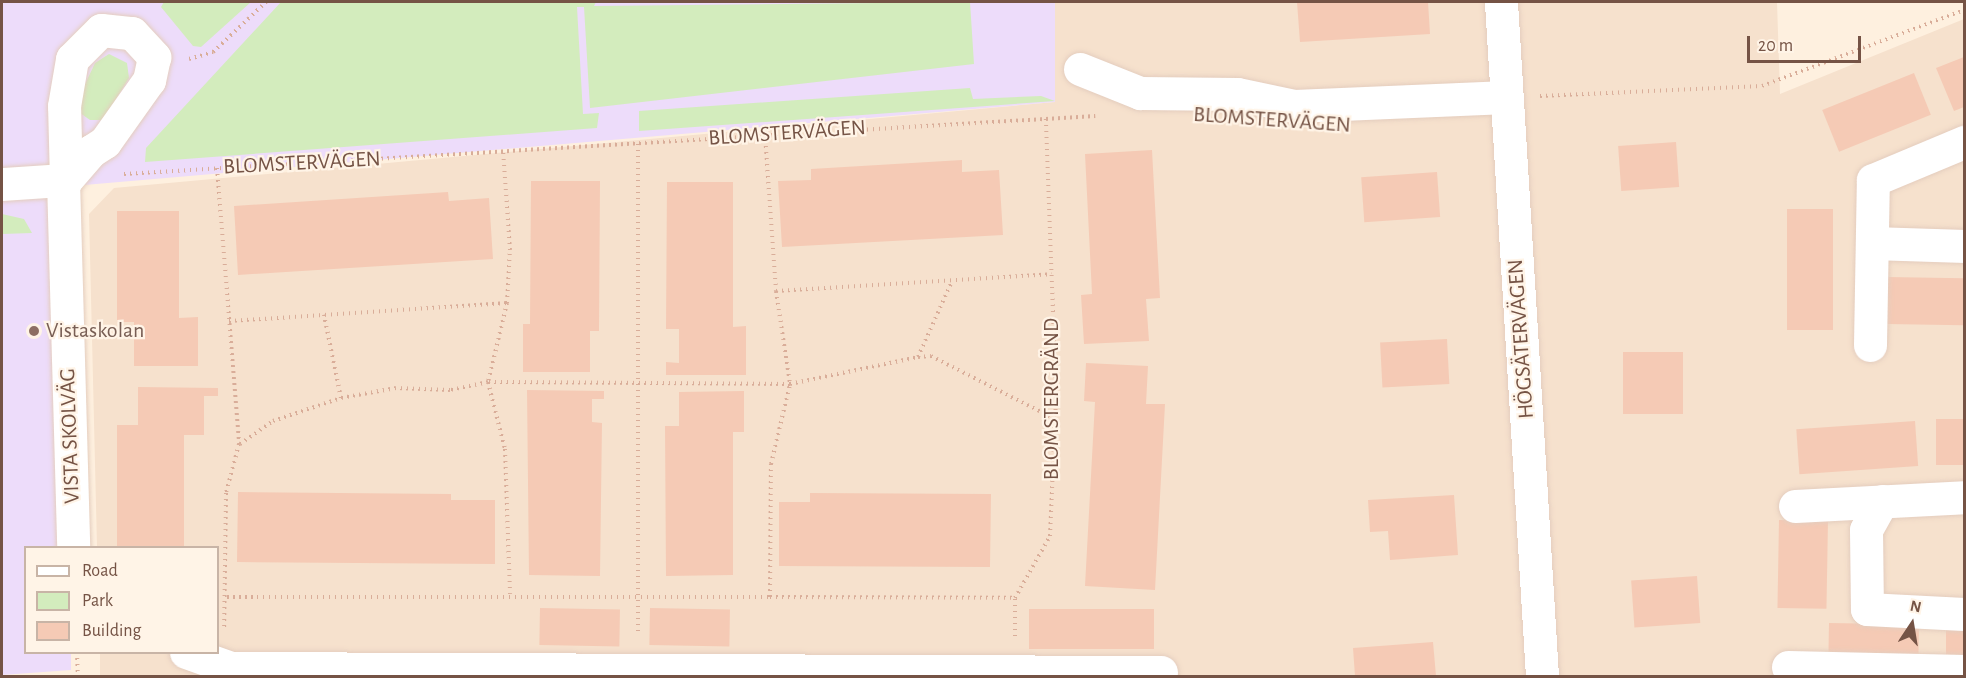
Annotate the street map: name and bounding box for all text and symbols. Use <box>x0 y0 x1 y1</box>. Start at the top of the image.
scale bar <box>1750 24 1864 62</box>
text: 20 m <box>1758 37 1793 55</box>
street label: BLOMSTERVÄGEN <box>1192 101 1352 139</box>
street label: BLOMSTERVÄGEN <box>707 114 867 152</box>
street label: BLOMSTERVÄGEN <box>223 146 381 180</box>
street label: HÖGSÄTERVÄGEN <box>1502 258 1540 420</box>
place label: Vistaskolan <box>46 318 144 344</box>
street label: BLOMSTERGRÄND <box>1039 318 1065 480</box>
marker: Vistaskolan <box>27 324 41 338</box>
street label: VISTA SKOLVÄG <box>54 368 86 504</box>
legend <box>24 546 219 654</box>
text: Road <box>82 562 118 580</box>
text: Park <box>82 592 113 610</box>
north arrow <box>1882 594 1942 654</box>
text: N <box>1909 597 1923 615</box>
text: Building <box>82 622 141 640</box>

